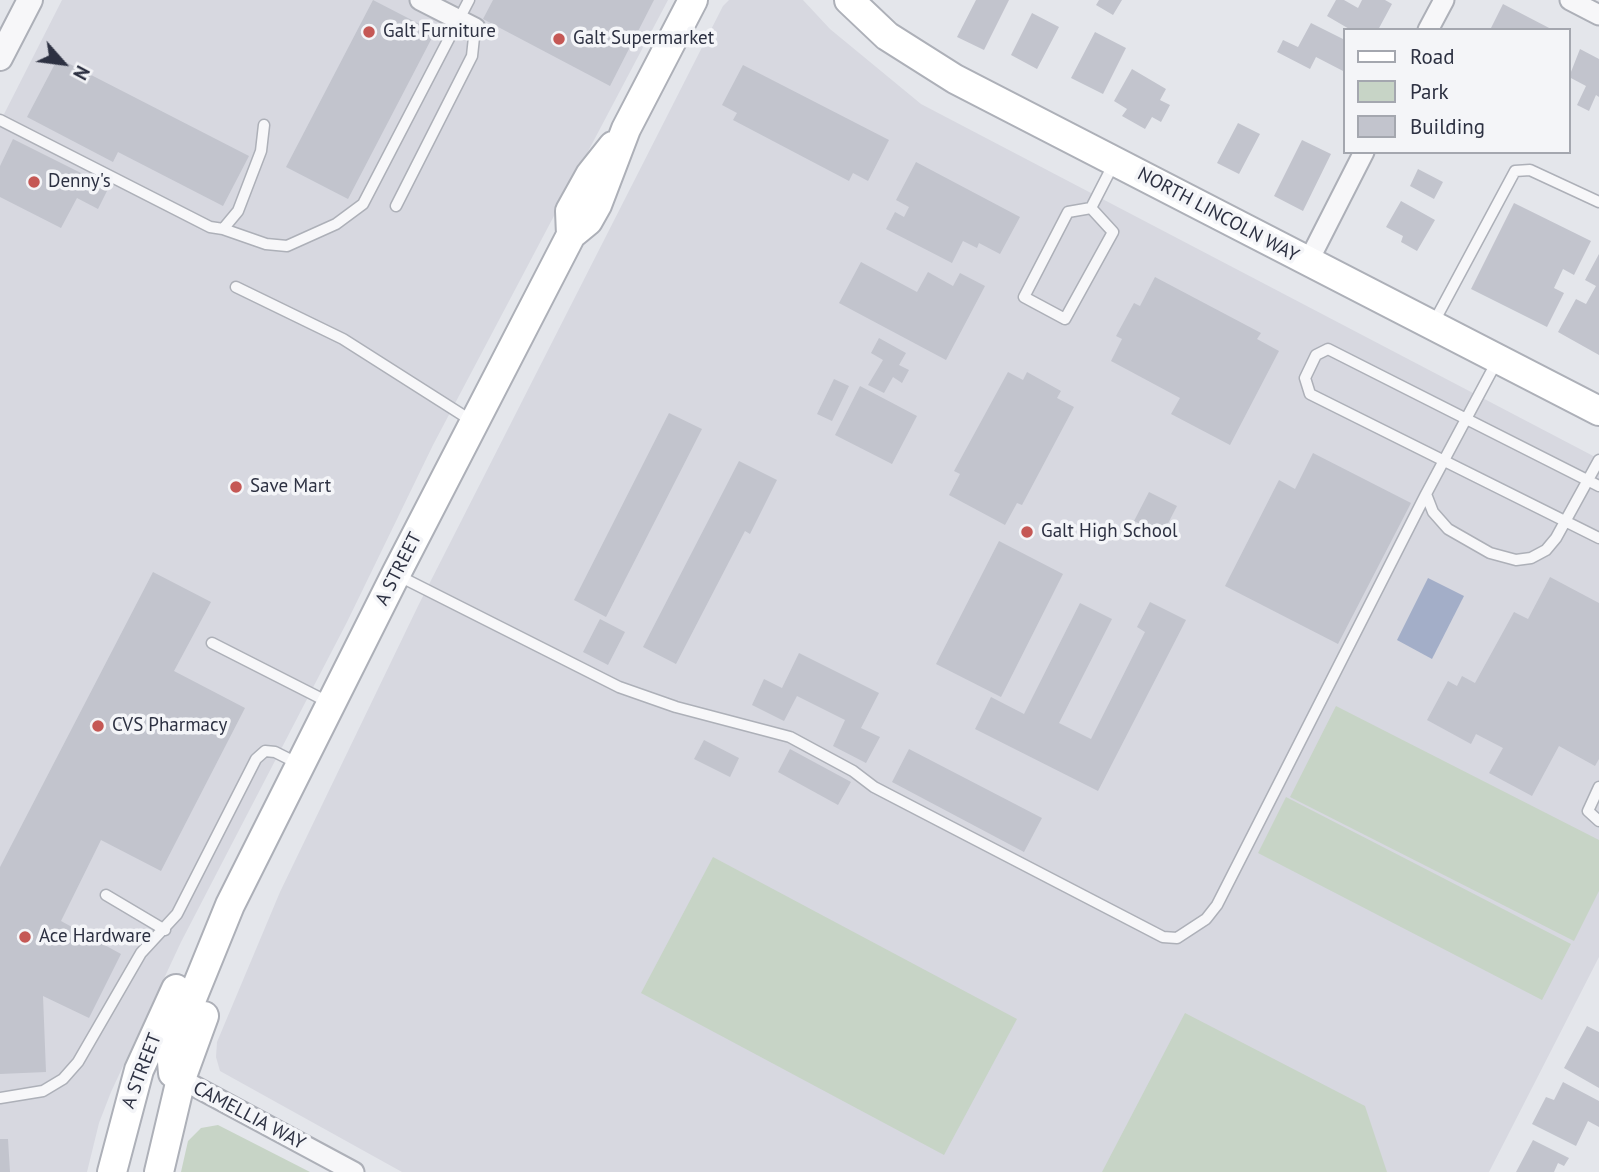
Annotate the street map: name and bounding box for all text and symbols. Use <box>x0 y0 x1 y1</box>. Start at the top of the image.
place label: Galt Furniture <box>383 21 496 43</box>
marker: Galt Furniture <box>361 24 377 40</box>
north arrow <box>28 28 98 98</box>
place label: Galt Supermarket <box>573 28 714 50</box>
legend <box>1344 28 1571 154</box>
marker: Galt Supermarket <box>551 31 567 47</box>
text: Road <box>1410 43 1454 70</box>
text: N <box>68 62 95 84</box>
text: Park <box>1410 78 1449 105</box>
text: Building <box>1410 113 1485 140</box>
street label: NORTH LINCOLN WAY <box>1134 163 1302 267</box>
place label: Denny's <box>48 171 111 193</box>
marker: Denny's <box>26 174 42 190</box>
place label: Save Mart <box>250 476 331 498</box>
marker: Save Mart <box>228 479 244 495</box>
place label: Galt High School <box>1041 521 1178 543</box>
marker: Galt High School <box>1019 524 1035 540</box>
street label: A STREET <box>371 529 427 609</box>
place label: CVS Pharmacy <box>112 715 227 737</box>
marker: CVS Pharmacy <box>90 718 106 734</box>
place label: Ace Hardware <box>39 926 151 948</box>
marker: Ace Hardware <box>17 929 33 945</box>
street label: A STREET <box>117 1030 167 1112</box>
street label: CAMELLIA WAY <box>189 1077 309 1155</box>

